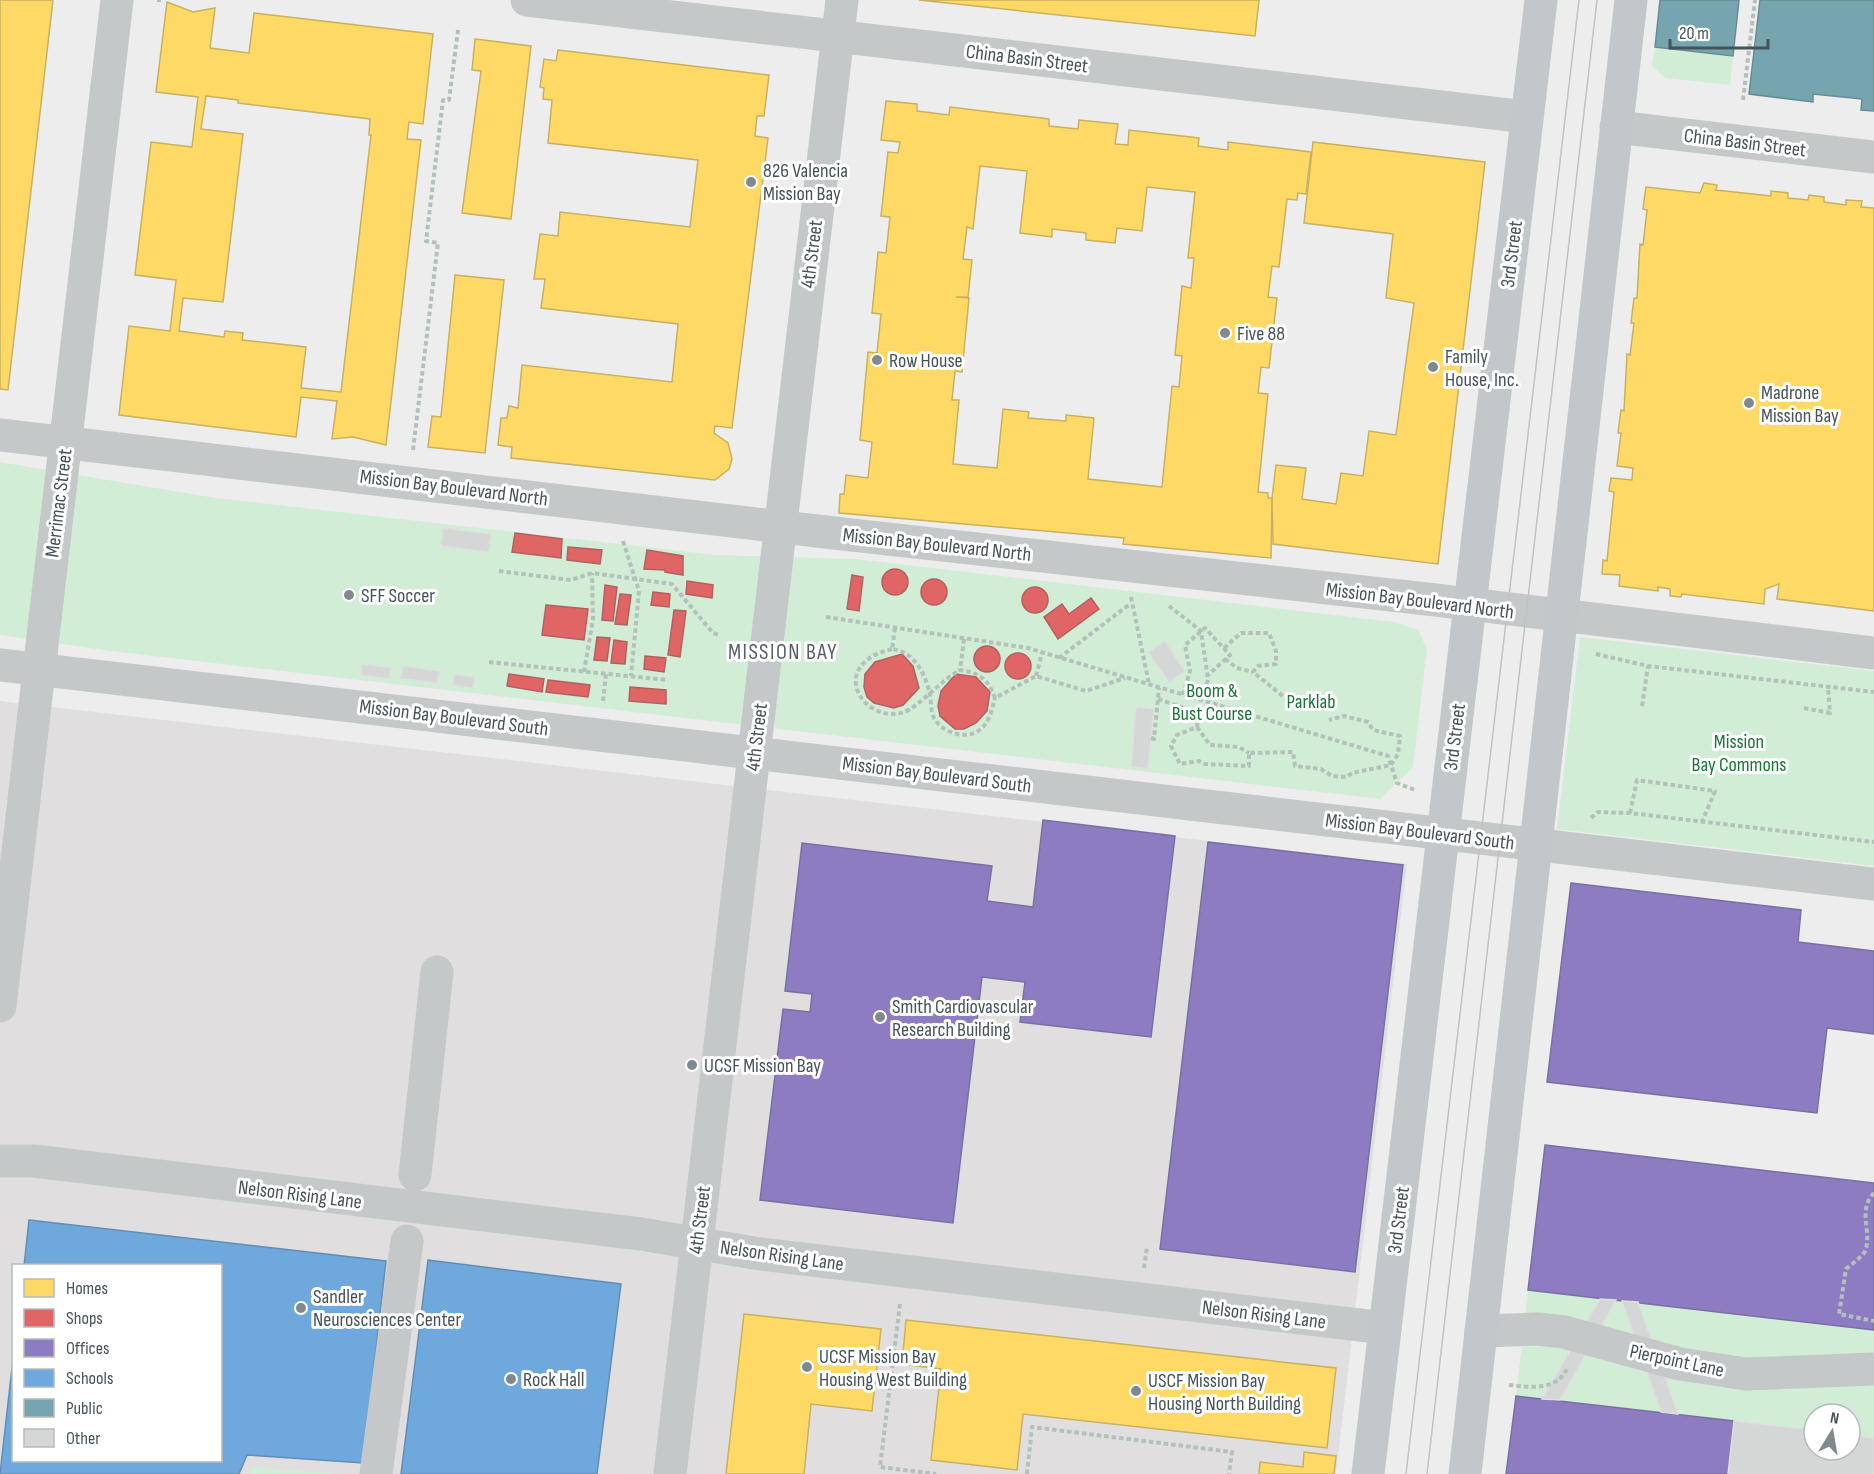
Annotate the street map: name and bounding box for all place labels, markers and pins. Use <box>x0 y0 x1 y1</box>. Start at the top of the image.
place label: 826 Valencia Mission Bay <box>763 159 848 206</box>
marker: 826 Valencia Mission Bay <box>744 175 758 189</box>
place label: Five 88 <box>1237 322 1285 346</box>
marker: Five 88 <box>1218 326 1232 340</box>
place label: Family House, Inc. <box>1445 345 1519 392</box>
place label: Row House <box>889 349 963 373</box>
marker: Row House <box>870 353 884 367</box>
marker: Family House, Inc. <box>1426 360 1440 374</box>
place label: Madrone Mission Bay <box>1761 381 1839 428</box>
marker: Madrone Mission Bay <box>1742 396 1756 410</box>
place label: SFF Soccer <box>361 584 435 608</box>
marker: SFF Soccer <box>342 588 356 602</box>
place label: Smith Cardiovascular Research Building <box>892 995 1034 1042</box>
marker: Smith Cardiovascular Research Building <box>873 1010 887 1024</box>
place label: UCSF Mission Bay <box>704 1054 821 1078</box>
marker: UCSF Mission Bay <box>685 1058 699 1072</box>
place label: Sandler Neurosciences Center <box>313 1285 461 1332</box>
marker: Sandler Neurosciences Center <box>294 1301 308 1315</box>
place label: UCSF Mission Bay Housing West Building <box>819 1345 967 1392</box>
marker: UCSF Mission Bay Housing West Building <box>800 1360 814 1374</box>
place label: Rock Hall <box>523 1368 584 1392</box>
place label: USCF Mission Bay Housing North Building <box>1148 1369 1301 1416</box>
marker: Rock Hall <box>504 1372 518 1386</box>
marker: USCF Mission Bay Housing North Building <box>1129 1384 1143 1398</box>

